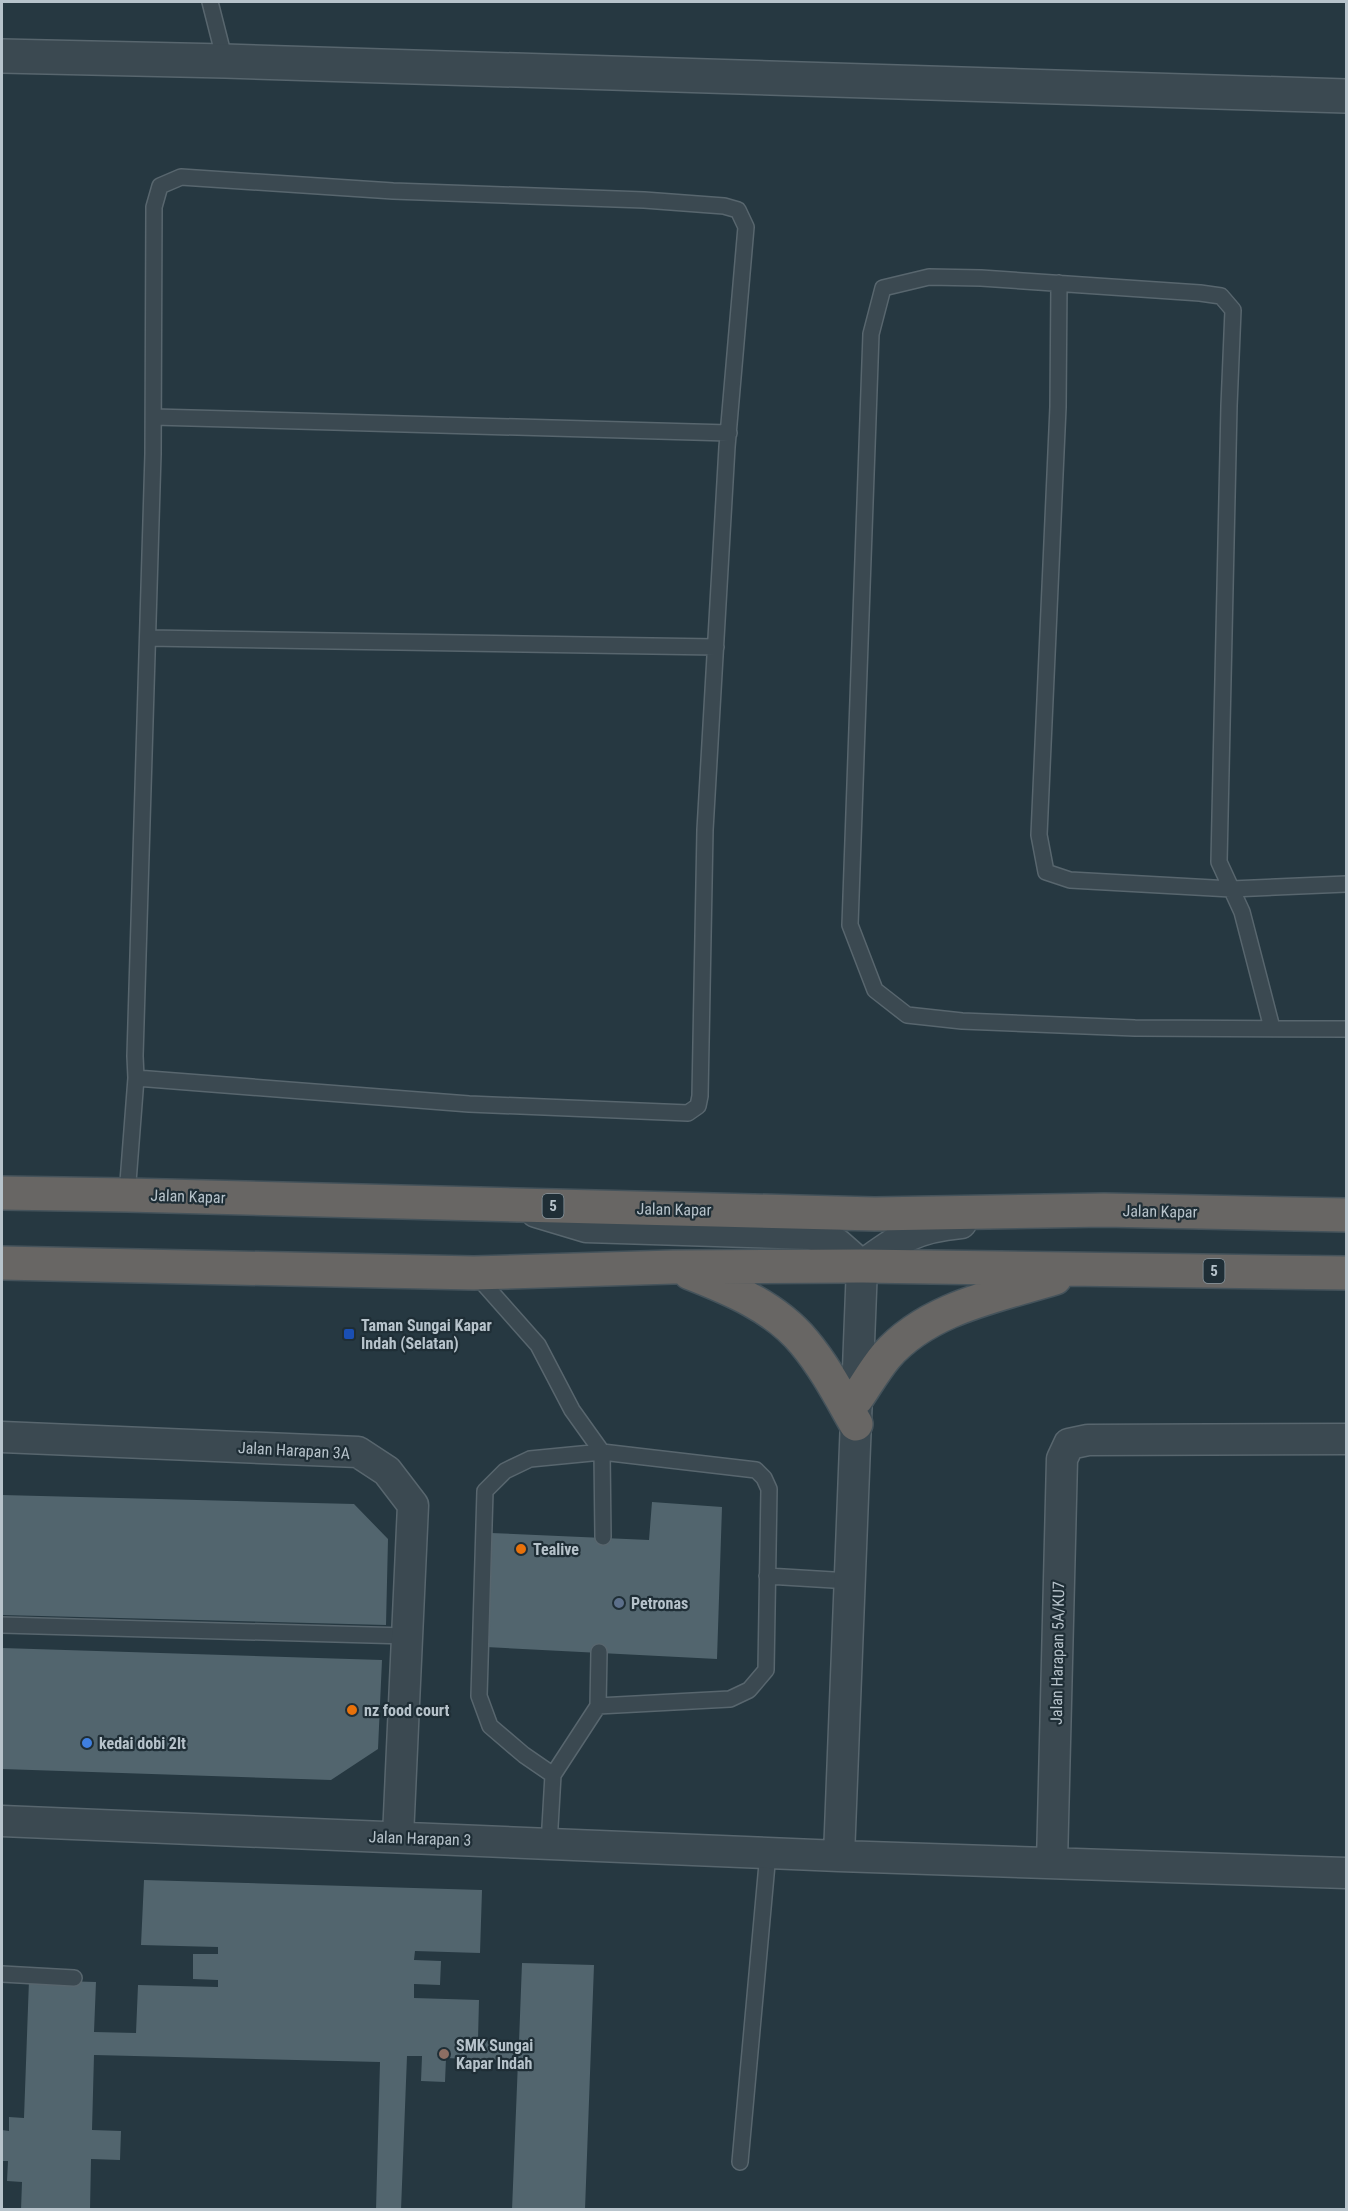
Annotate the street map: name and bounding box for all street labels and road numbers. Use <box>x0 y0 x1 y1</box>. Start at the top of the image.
street label: Jalan Kapar <box>150 1186 226 1207</box>
road number: 5 <box>542 1194 564 1218</box>
street label: Jalan Kapar <box>636 1199 712 1220</box>
street label: Jalan Kapar <box>1122 1201 1198 1222</box>
road number: 5 <box>1204 1259 1224 1283</box>
street label: Jalan Harapan 3A <box>238 1438 350 1463</box>
street label: Jalan Harapan 5A/KU7 <box>1047 1581 1068 1725</box>
street label: Jalan Harapan 3 <box>368 1827 472 1850</box>

